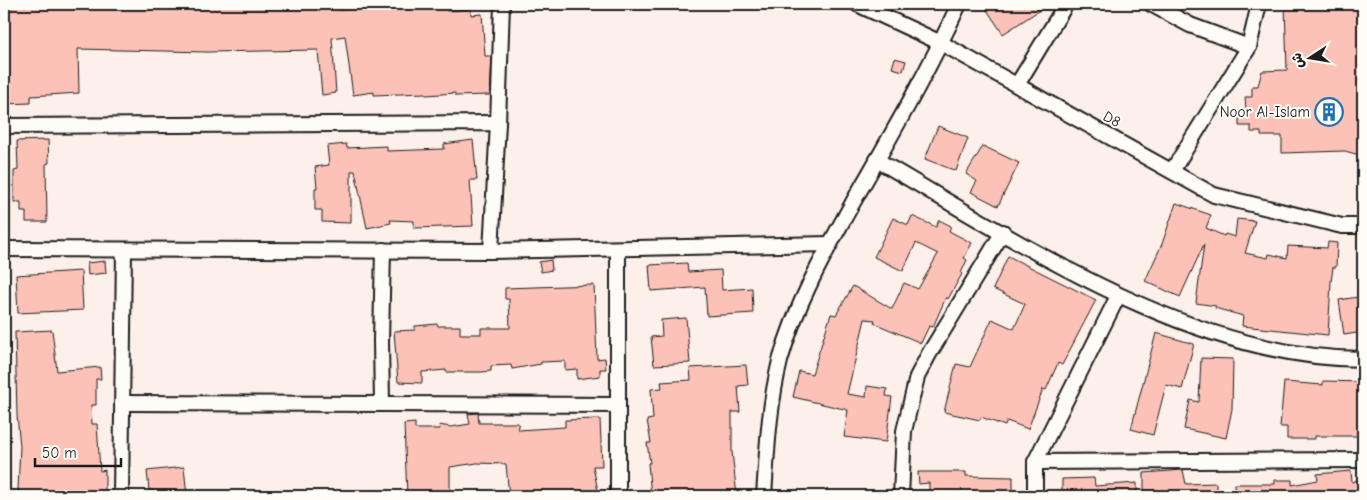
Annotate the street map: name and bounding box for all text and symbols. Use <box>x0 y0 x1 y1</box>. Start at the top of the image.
north arrow <box>1284 32 1334 82</box>
text: ش <box>1288 51 1308 70</box>
building icon: Noor Al-Islam <box>1314 97 1344 127</box>
place label: Noor Al-Islam <box>1220 103 1310 121</box>
street label: D8 <box>1100 107 1124 131</box>
scale bar <box>35 435 121 467</box>
text: 50 m <box>42 444 77 462</box>

